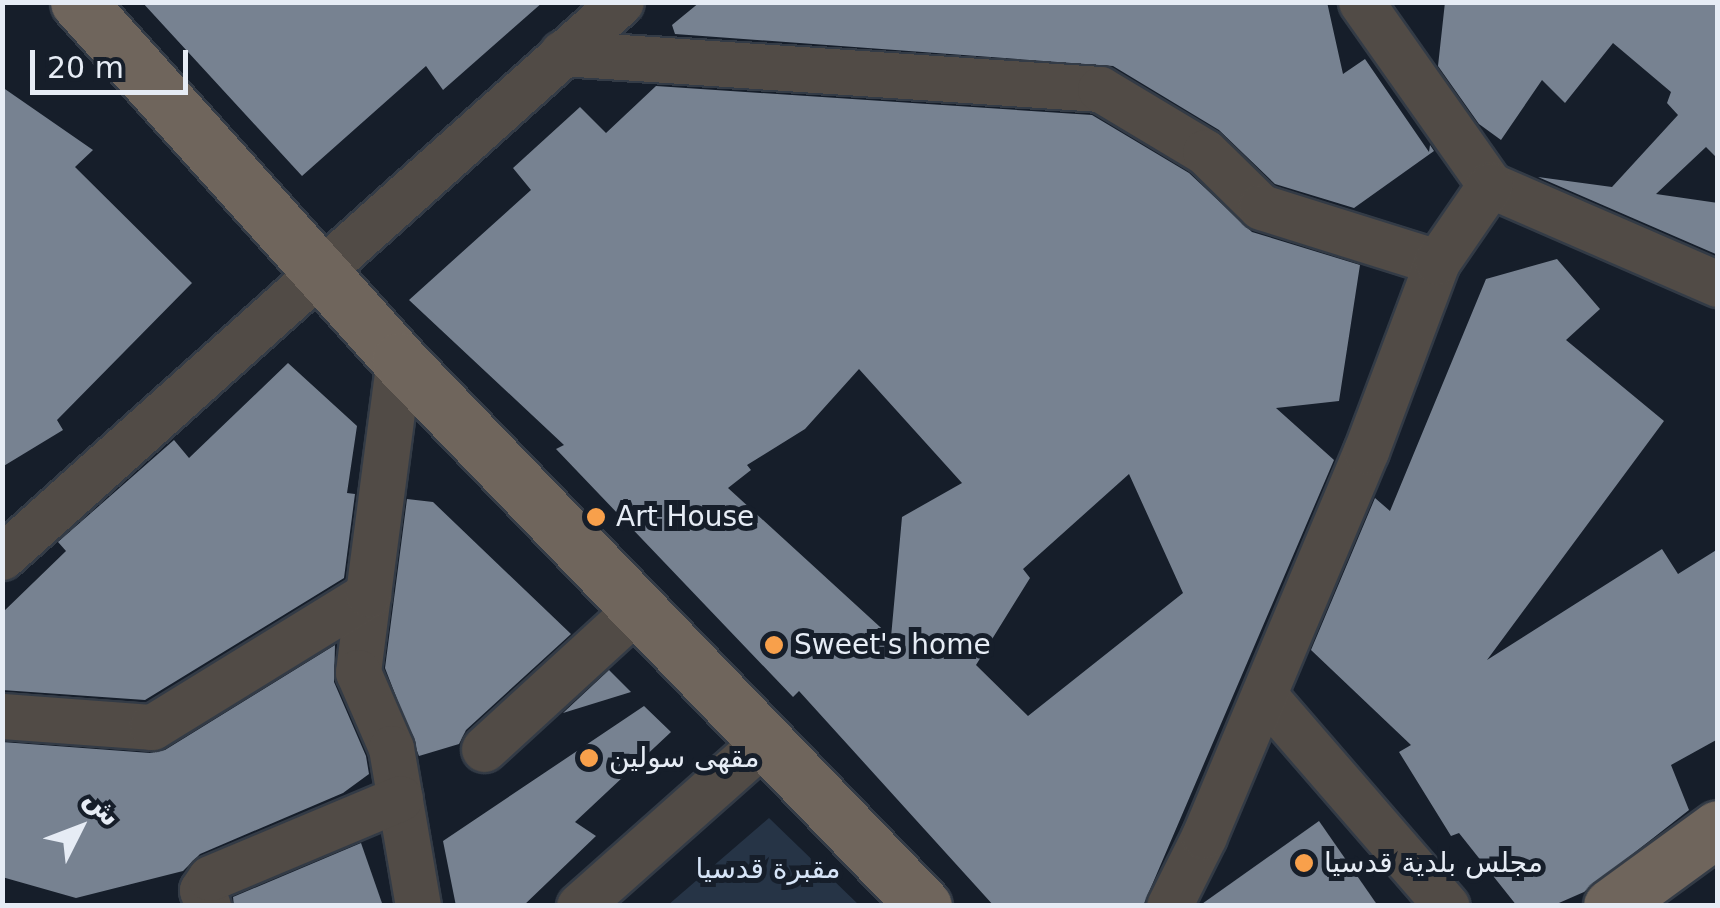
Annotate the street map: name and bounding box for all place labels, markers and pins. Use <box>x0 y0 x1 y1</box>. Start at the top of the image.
place label: Art House <box>616 500 754 534</box>
marker: Art House <box>585 506 607 528</box>
place label: Sweet's home <box>794 628 991 662</box>
marker: Sweet's home <box>763 634 785 656</box>
place label: مقهى سولين <box>609 741 760 775</box>
marker: مقهى سولين <box>578 747 600 769</box>
place label: مجلس بلدية قدسيا <box>1324 846 1543 880</box>
marker: مجلس بلدية قدسيا <box>1293 852 1315 874</box>

